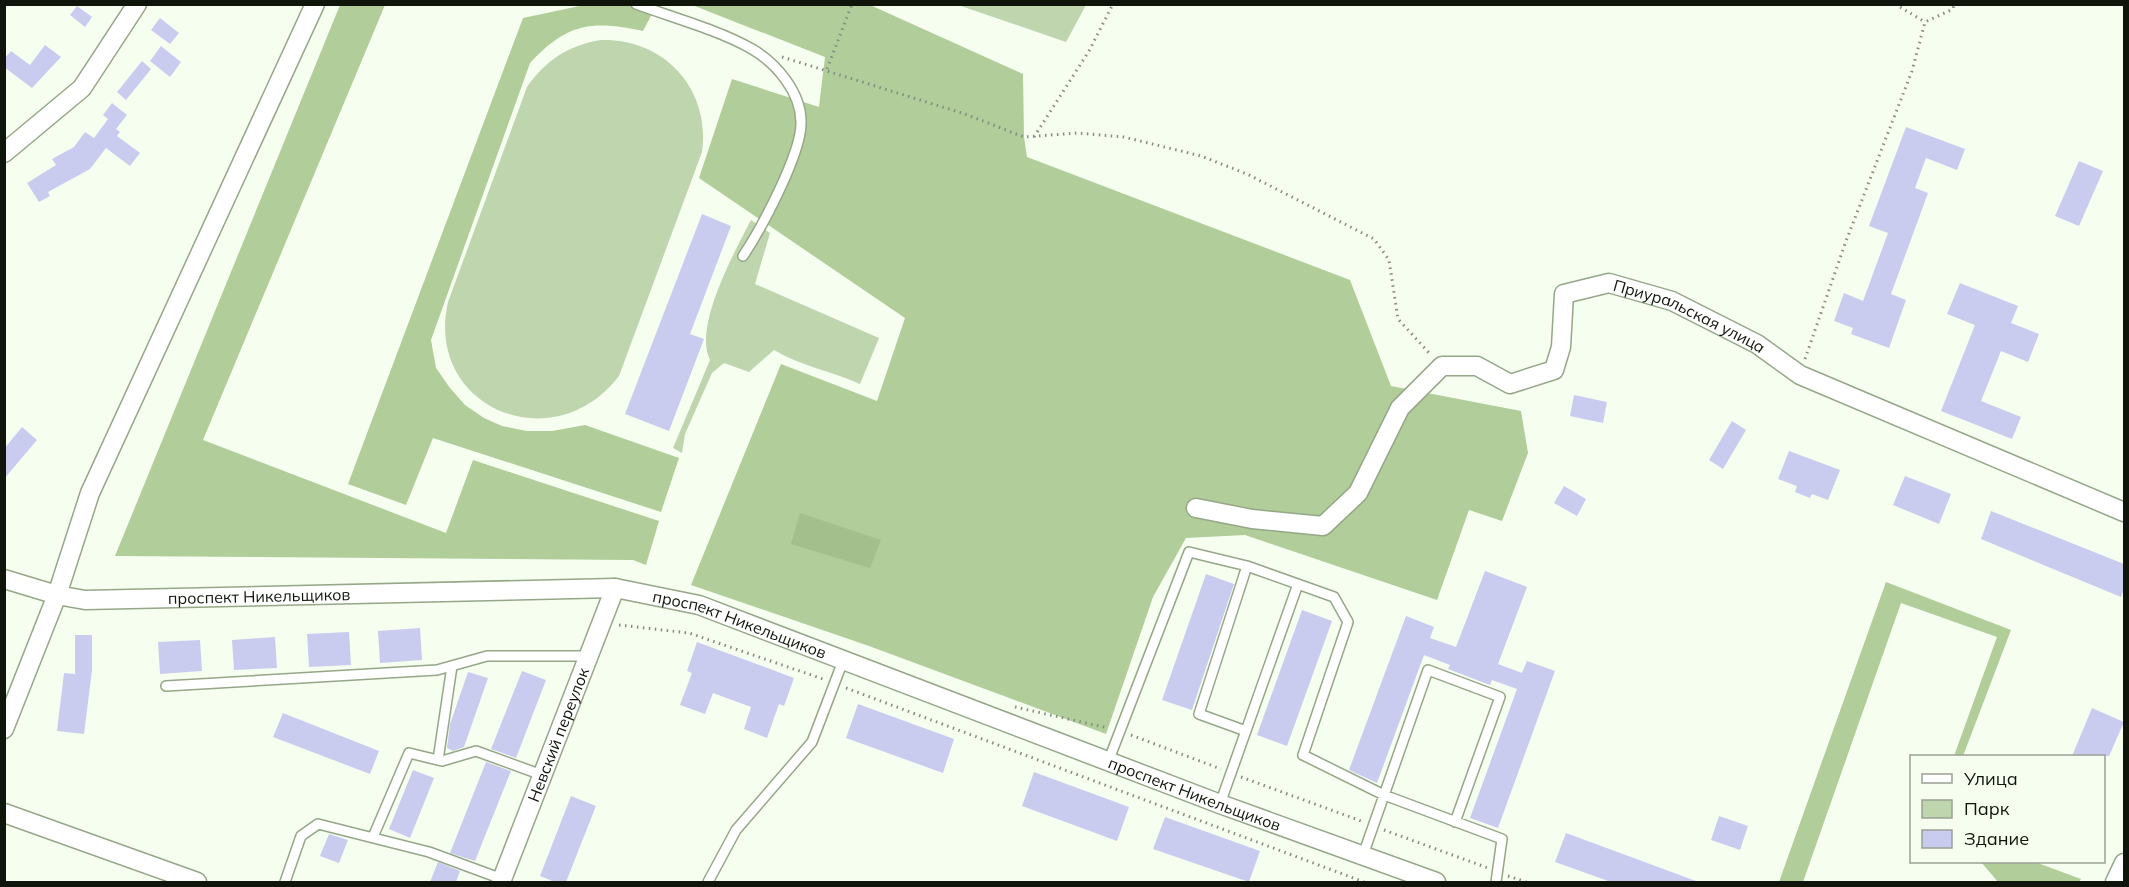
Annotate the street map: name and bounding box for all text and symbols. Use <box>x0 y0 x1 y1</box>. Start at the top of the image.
street label: Приуральская улица <box>1611 275 1770 357</box>
street label: проспект Никельщиков <box>168 584 351 608</box>
street label: проспект Никельщиков <box>651 586 829 663</box>
street label: Невский переулок <box>523 664 593 805</box>
street label: проспект Никельщиков <box>1106 752 1284 835</box>
legend <box>1910 755 2105 863</box>
text: Улица <box>1963 767 2018 790</box>
text: Парк <box>1964 797 2010 820</box>
text: Здание <box>1964 827 2029 850</box>

